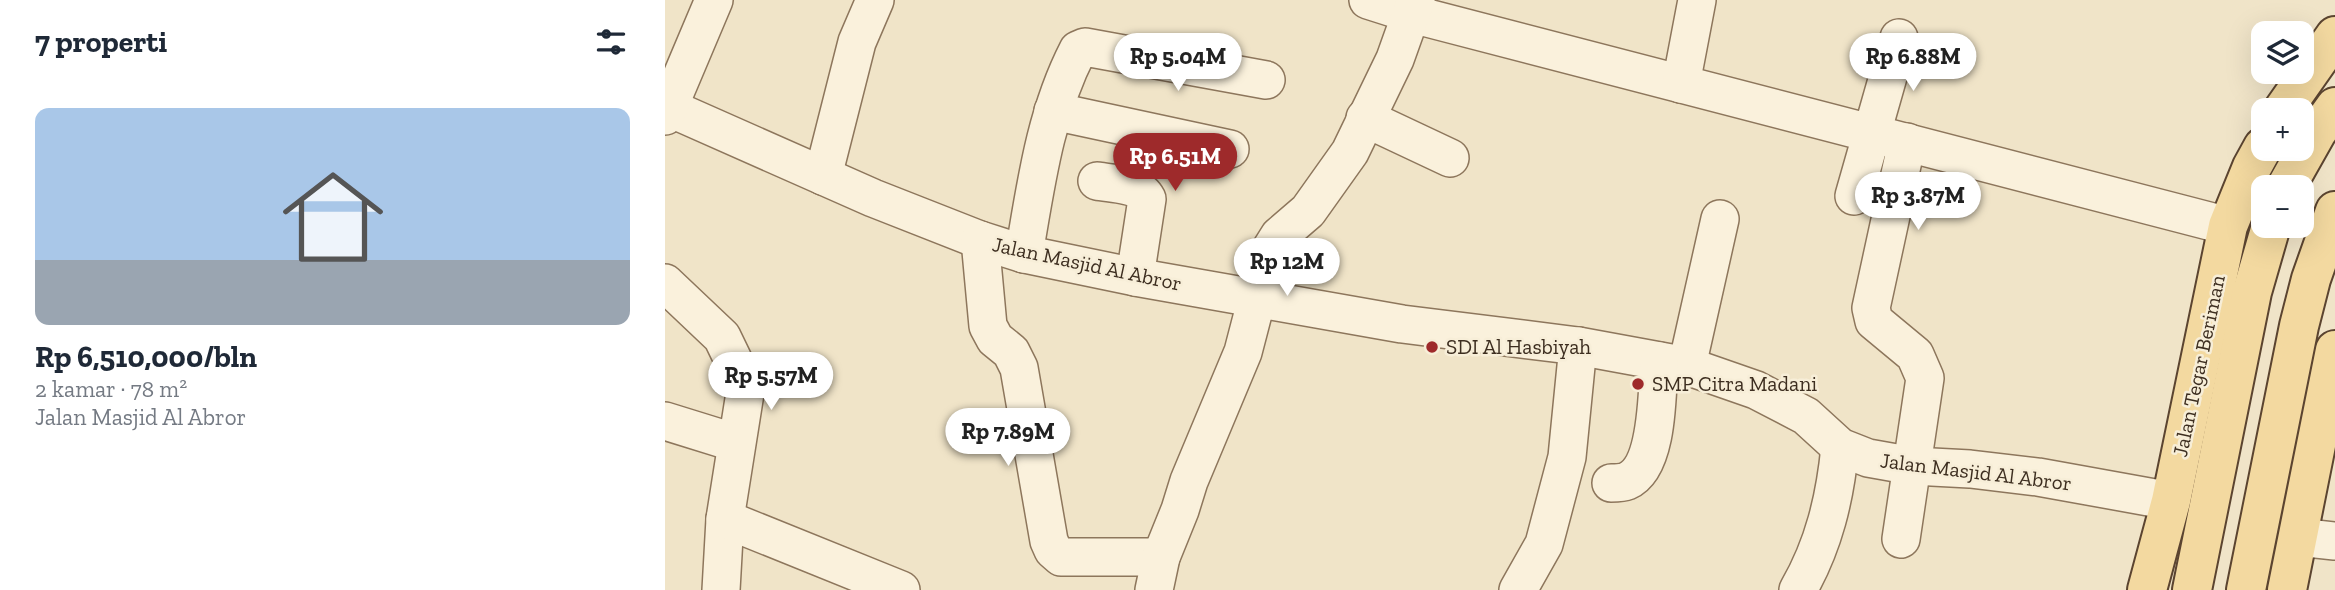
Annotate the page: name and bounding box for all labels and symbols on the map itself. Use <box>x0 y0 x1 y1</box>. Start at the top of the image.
pin: Rp 5.04M <box>1106 34 1250 93</box>
pin: Rp 6.88M <box>1841 34 1985 93</box>
pin: Rp 6.51M <box>1103 134 1247 193</box>
pin: Rp 3.87M <box>1846 173 1990 232</box>
street label: Jalan Masjid Al Abror <box>990 231 1184 297</box>
pin: Rp 12M <box>1230 238 1344 298</box>
street label: Jalan Tegar Beriman <box>2167 273 2230 459</box>
place label: SDI Al Hasbiyah <box>1446 334 1591 359</box>
marker: SDI Al Hasbiyah <box>1424 339 1440 355</box>
pin: Rp 5.57M <box>699 352 843 412</box>
place label: SMP Citra Madani <box>1652 371 1817 396</box>
marker: SMP Citra Madani <box>1630 376 1646 392</box>
pin: Rp 7.89M <box>936 408 1080 468</box>
street label: Jalan Masjid Al Abror <box>1879 447 2073 497</box>

